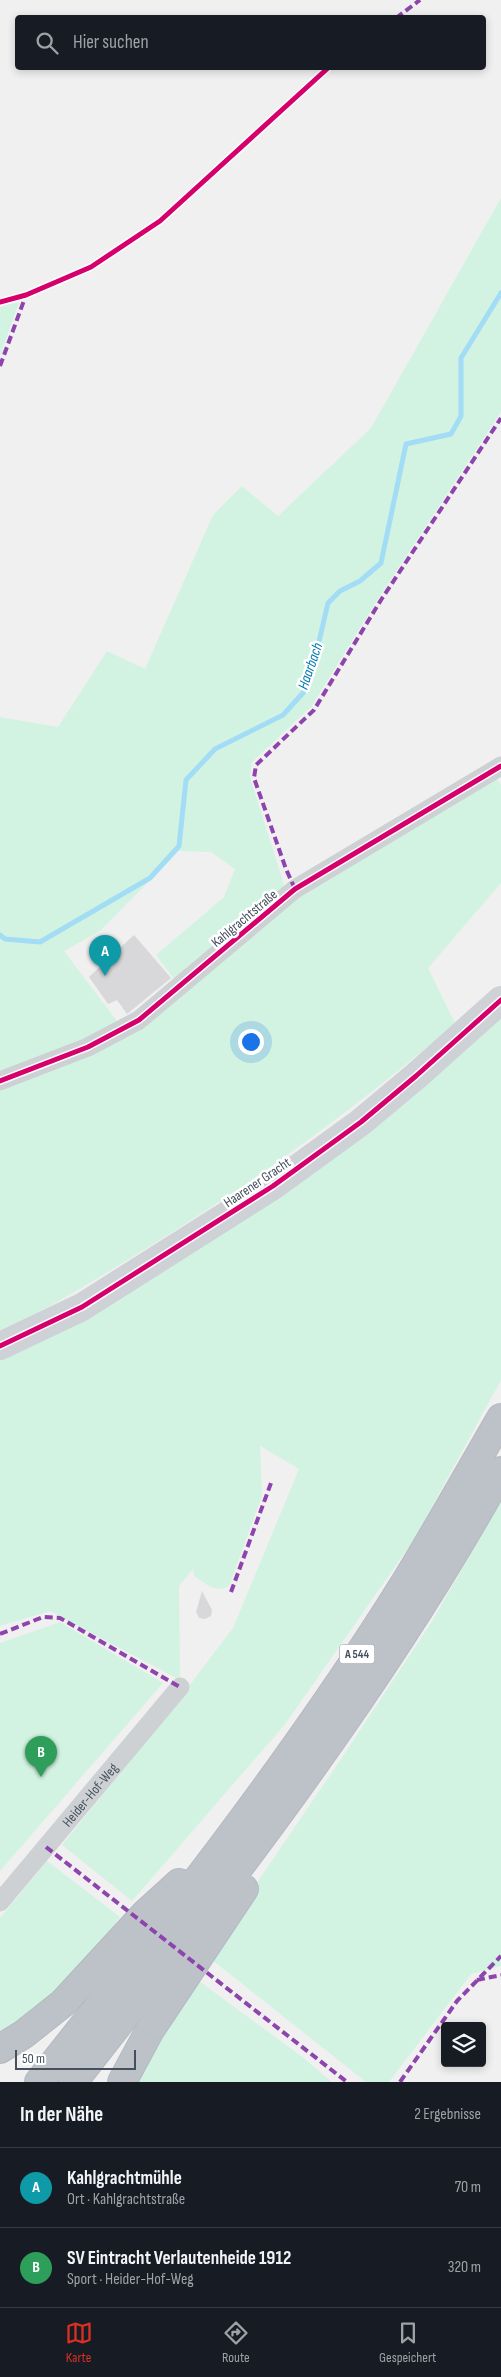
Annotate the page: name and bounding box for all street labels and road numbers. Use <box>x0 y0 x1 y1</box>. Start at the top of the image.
street label: Kahlgrachtstraße <box>208 886 281 951</box>
street label: Haarener Gracht <box>220 1154 294 1211</box>
road number: A 544 <box>340 1645 374 1664</box>
street label: Heider-Hof-Weg <box>59 1759 122 1830</box>

